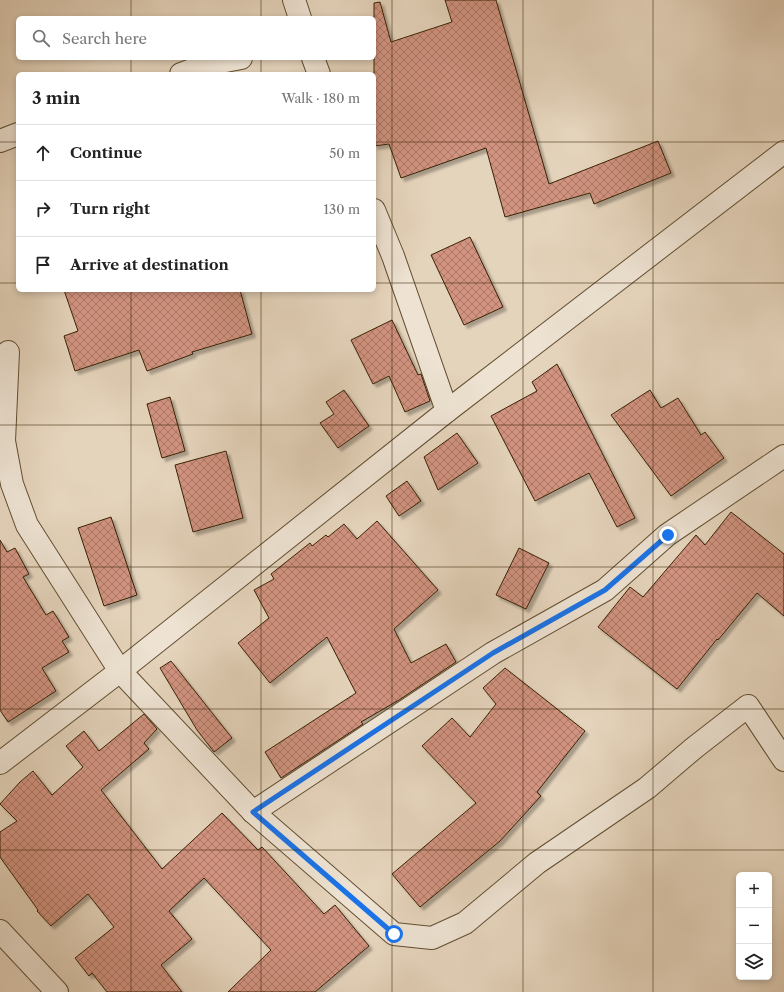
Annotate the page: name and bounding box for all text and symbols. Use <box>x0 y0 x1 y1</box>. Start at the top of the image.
search box <box>16 16 376 60</box>
icon: search <box>30 27 52 49</box>
text: Search here <box>62 29 147 48</box>
text: 3 min <box>32 88 81 108</box>
text: Walk · 180 m <box>281 90 360 106</box>
icon: ahead <box>32 142 54 164</box>
text: Continue <box>70 143 142 162</box>
text: 50 m <box>329 145 360 161</box>
icon: right <box>32 198 54 220</box>
text: Turn right <box>70 199 150 218</box>
text: 130 m <box>324 201 360 217</box>
icon: arrive <box>32 254 54 276</box>
text: Arrive at destination <box>70 255 229 274</box>
route end <box>659 526 677 544</box>
map controls <box>736 872 772 980</box>
button: + <box>736 872 772 908</box>
button: − <box>736 908 772 944</box>
route start <box>385 925 403 943</box>
button: layers <box>736 944 772 980</box>

